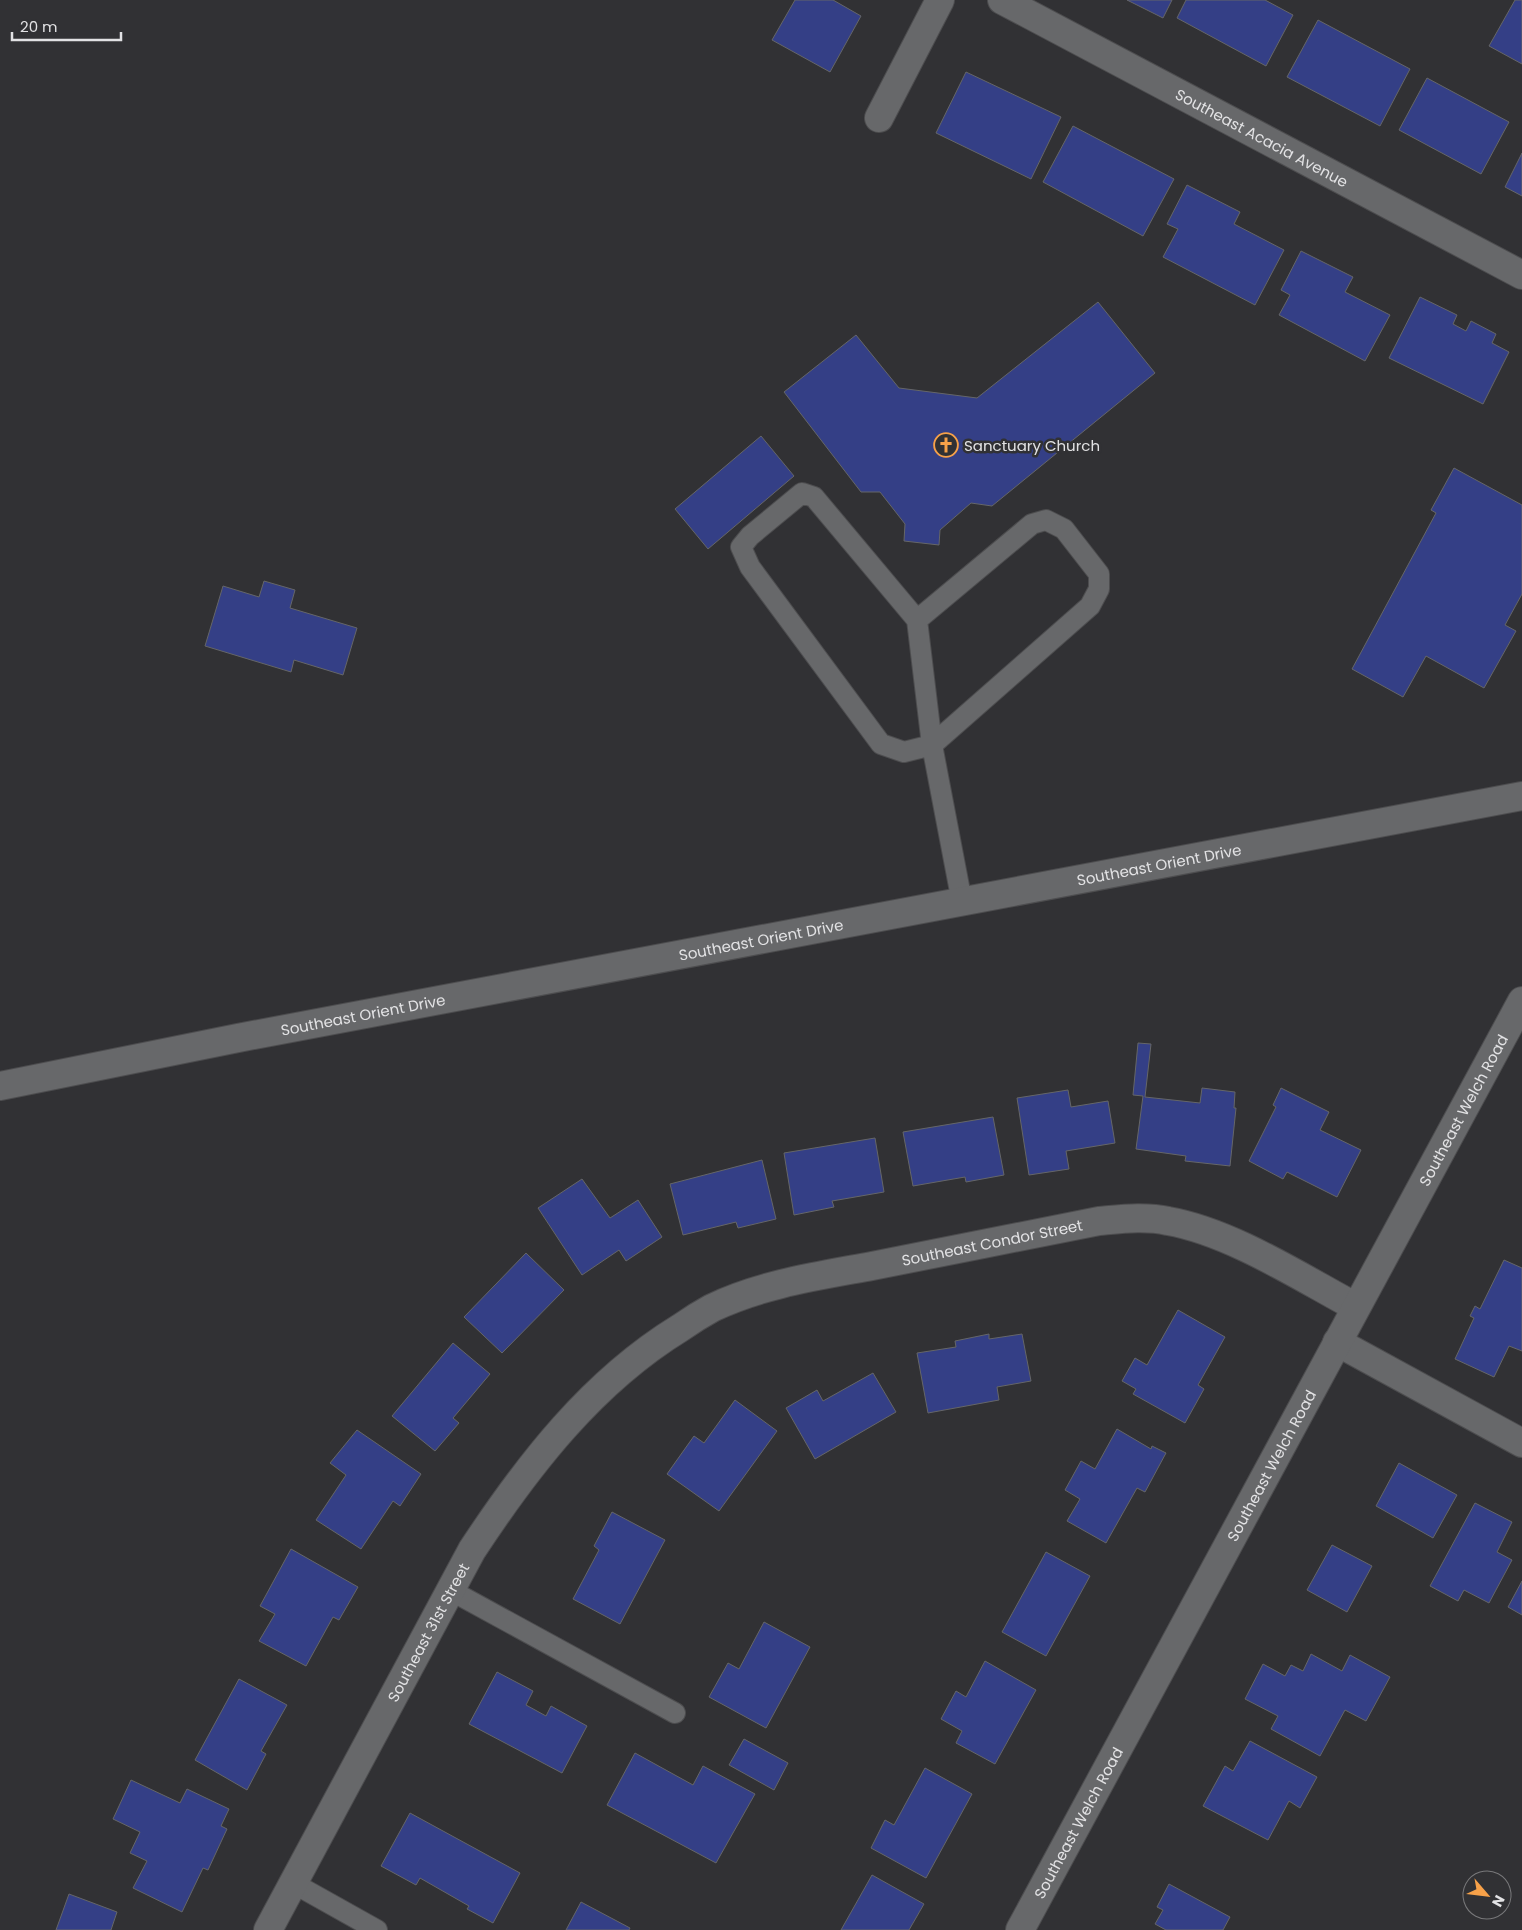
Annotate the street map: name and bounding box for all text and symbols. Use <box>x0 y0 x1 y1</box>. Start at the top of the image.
scale bar <box>12 10 121 42</box>
text: 20 m <box>20 16 58 37</box>
street label: Southeast Acacia Avenue <box>1172 83 1352 192</box>
church icon: Sanctuary Church <box>933 432 959 458</box>
place label: Sanctuary Church <box>964 435 1100 456</box>
street label: Southeast Orient Drive <box>1075 839 1243 890</box>
street label: Southeast Orient Drive <box>677 914 845 965</box>
street label: Southeast Orient Drive <box>279 989 447 1040</box>
street label: Southeast Welch Road <box>1414 1031 1513 1190</box>
street label: Southeast Condor Street <box>900 1214 1084 1270</box>
street label: Southeast Welch Road <box>1222 1386 1320 1545</box>
street label: Southeast 31st Street <box>382 1559 474 1705</box>
street label: Southeast Welch Road <box>1029 1743 1127 1902</box>
north arrow <box>1462 1870 1512 1920</box>
text: N <box>1487 1892 1510 1910</box>

